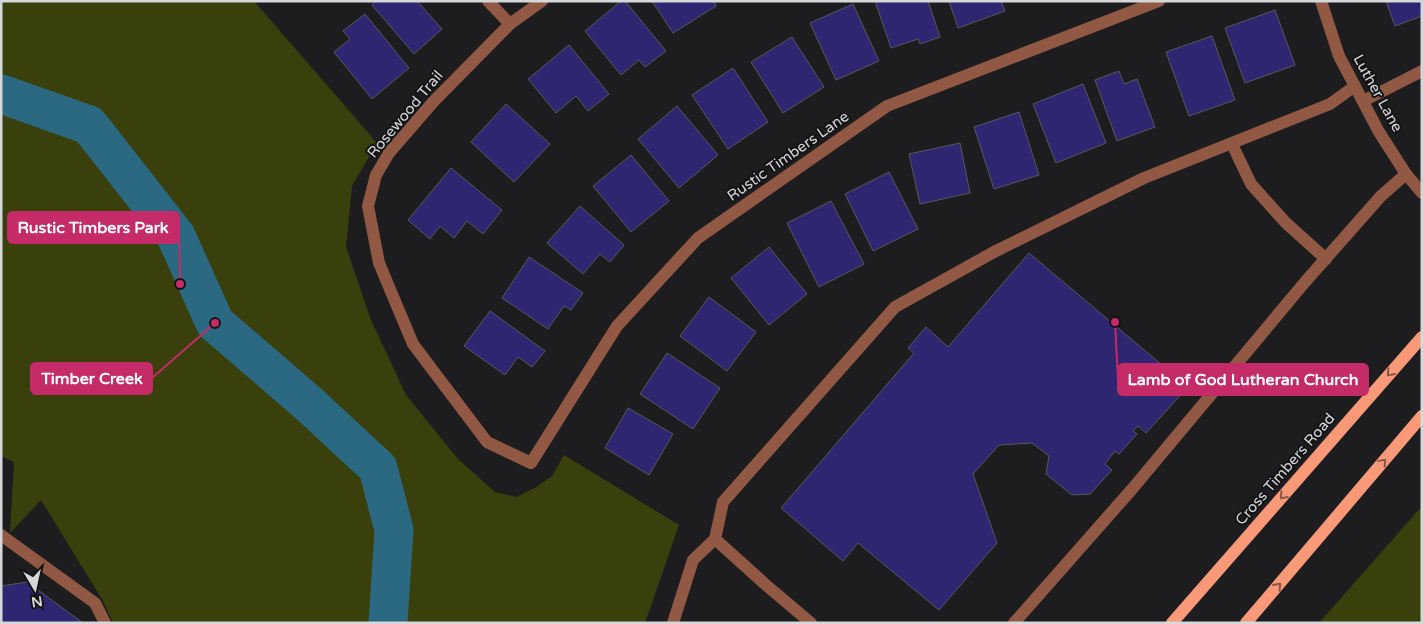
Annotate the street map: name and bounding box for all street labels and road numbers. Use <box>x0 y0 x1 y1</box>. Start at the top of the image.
street label: Luther Lane <box>1349 51 1407 135</box>
street label: Rosewood Trail <box>363 67 447 161</box>
street label: Rustic Timbers Lane <box>724 107 852 205</box>
street label: Cross Timbers Road <box>1232 409 1338 529</box>

